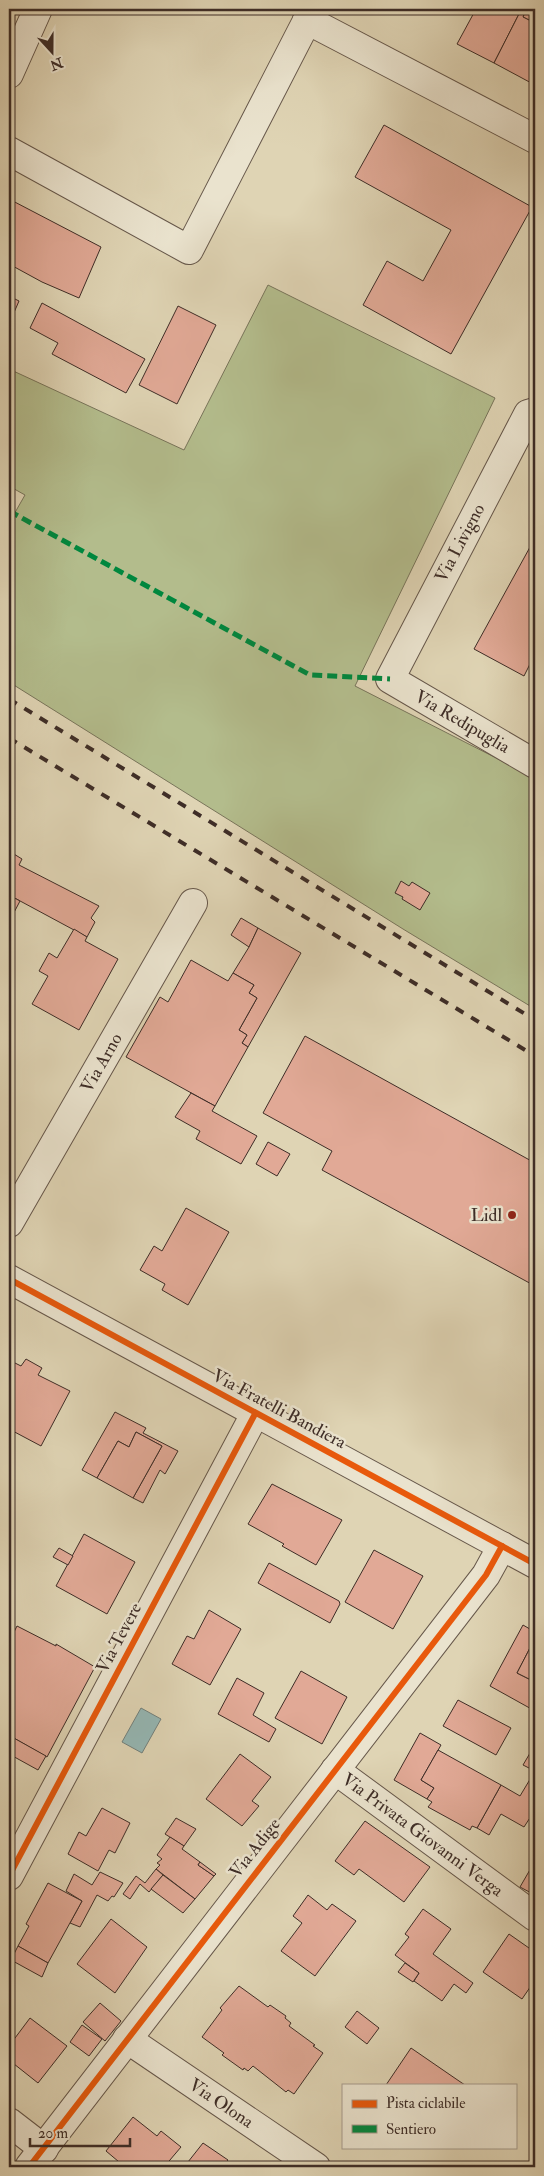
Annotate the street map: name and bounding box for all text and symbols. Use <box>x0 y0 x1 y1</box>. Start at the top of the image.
north arrow <box>28 28 78 78</box>
text: N <box>47 53 66 74</box>
street label: Via Livigno <box>430 499 490 586</box>
street label: Via Redipuglia <box>411 685 515 759</box>
street label: Via Arno <box>75 1029 127 1096</box>
place label: Lidl <box>471 1204 502 1227</box>
marker: Lidl <box>506 1209 518 1221</box>
street label: Via Fratelli Bandiera <box>208 1364 350 1454</box>
street label: Via Tevere <box>91 1598 147 1677</box>
street label: Via Privata Giovanni Verga <box>337 1768 509 1902</box>
street label: Via Adige <box>224 1813 286 1883</box>
street label: Via Olona <box>185 2073 259 2133</box>
legend <box>342 2084 516 2148</box>
text: Pista ciclabile <box>386 2094 465 2113</box>
scale bar <box>30 2116 130 2148</box>
text: Sentiero <box>386 2120 436 2139</box>
text: 20 m <box>38 2124 68 2143</box>

